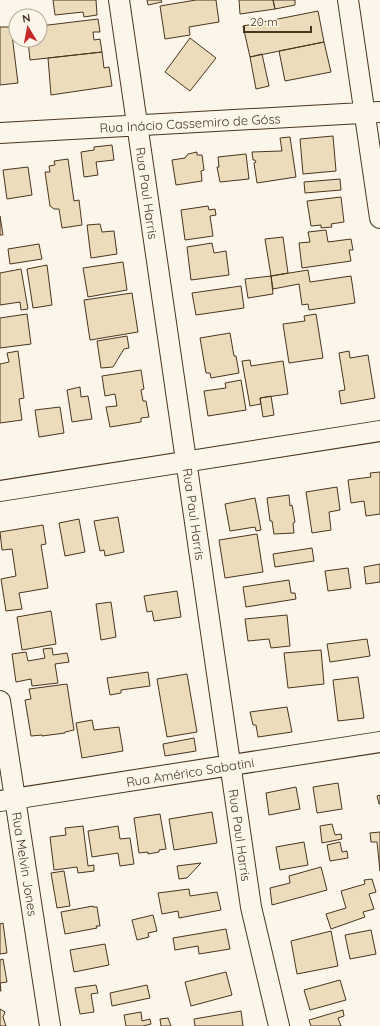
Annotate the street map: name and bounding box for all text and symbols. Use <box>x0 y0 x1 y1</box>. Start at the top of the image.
north arrow <box>8 8 48 48</box>
scale bar <box>244 8 311 34</box>
text: N <box>21 11 31 26</box>
text: 20 m <box>250 14 278 29</box>
street label: Rua Inácio Cassemiro de Góss <box>99 110 281 136</box>
street label: Rua Paul Harris <box>133 146 161 240</box>
street label: Rua Paul Harris <box>180 467 208 561</box>
street label: Rua Américo Sabatini <box>125 754 255 790</box>
street label: Rua Paul Harris <box>226 788 254 882</box>
street label: Rua Melvin Jones <box>9 811 41 917</box>

